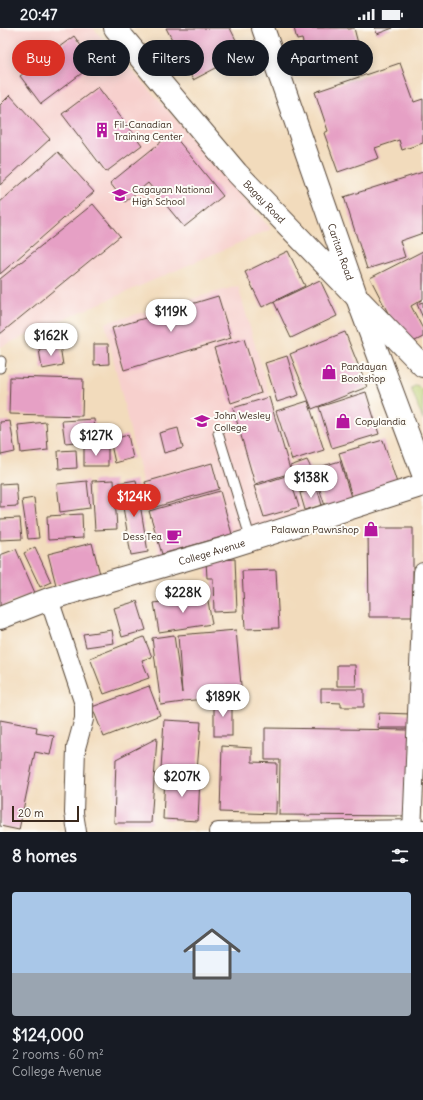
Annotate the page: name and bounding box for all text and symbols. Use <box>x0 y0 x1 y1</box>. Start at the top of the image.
text: 20:47 <box>20 5 57 24</box>
chip: Buy <box>12 40 65 76</box>
chip: Rent <box>73 40 130 76</box>
chip: Filters <box>138 40 204 76</box>
chip: New <box>212 40 269 76</box>
chip: Apartment <box>277 40 373 76</box>
place label: Fil-Canadian Training Center <box>114 118 182 143</box>
building icon: Fil-Canadian Training Center <box>93 121 111 139</box>
street label: Bagay Road <box>241 177 288 226</box>
place label: Cagayan National High School <box>132 183 212 208</box>
school or university icon: Cagayan National High School <box>111 186 129 204</box>
street label: Caritan Road <box>325 222 357 282</box>
pin: $119K <box>143 299 199 333</box>
text: $119K <box>155 303 187 320</box>
pin: $162K <box>23 323 79 357</box>
text: $162K <box>34 327 68 344</box>
place label: Pandayan Bookshop <box>341 360 387 385</box>
shop icon: Pandayan Bookshop <box>320 363 338 381</box>
place label: John Wesley College <box>214 409 271 434</box>
school or university icon: John Wesley College <box>193 412 211 430</box>
shop icon: Copylandia <box>334 412 352 430</box>
place label: Copylandia <box>355 415 406 428</box>
pin: $127K <box>68 423 124 457</box>
text: $127K <box>79 427 113 444</box>
pin: $138K <box>283 465 339 499</box>
text: $138K <box>293 469 329 486</box>
pin: $124K <box>106 484 162 518</box>
text: $124K <box>117 488 151 505</box>
shop icon: Palawan Pawnshop <box>362 520 380 538</box>
place label: Palawan Pawnshop <box>271 523 359 536</box>
cafe icon: Dess Tea <box>165 527 183 545</box>
place label: Dess Tea <box>122 530 162 543</box>
street label: College Avenue <box>177 536 247 568</box>
pin: $228K <box>155 580 211 614</box>
text: $228K <box>165 584 201 601</box>
pin: $189K <box>195 684 251 718</box>
text: $189K <box>205 688 241 705</box>
pin: $207K <box>154 764 210 798</box>
text: $207K <box>163 768 201 785</box>
scale bar <box>12 804 79 823</box>
text: 20 m <box>18 806 44 820</box>
text: 8 homes <box>12 845 77 867</box>
icon: filters <box>389 845 411 867</box>
icon: home <box>176 918 248 990</box>
text: $124,000 <box>12 1024 84 1046</box>
text: 2 rooms · 60 m² <box>12 1046 104 1063</box>
text: College Avenue <box>12 1063 102 1080</box>

